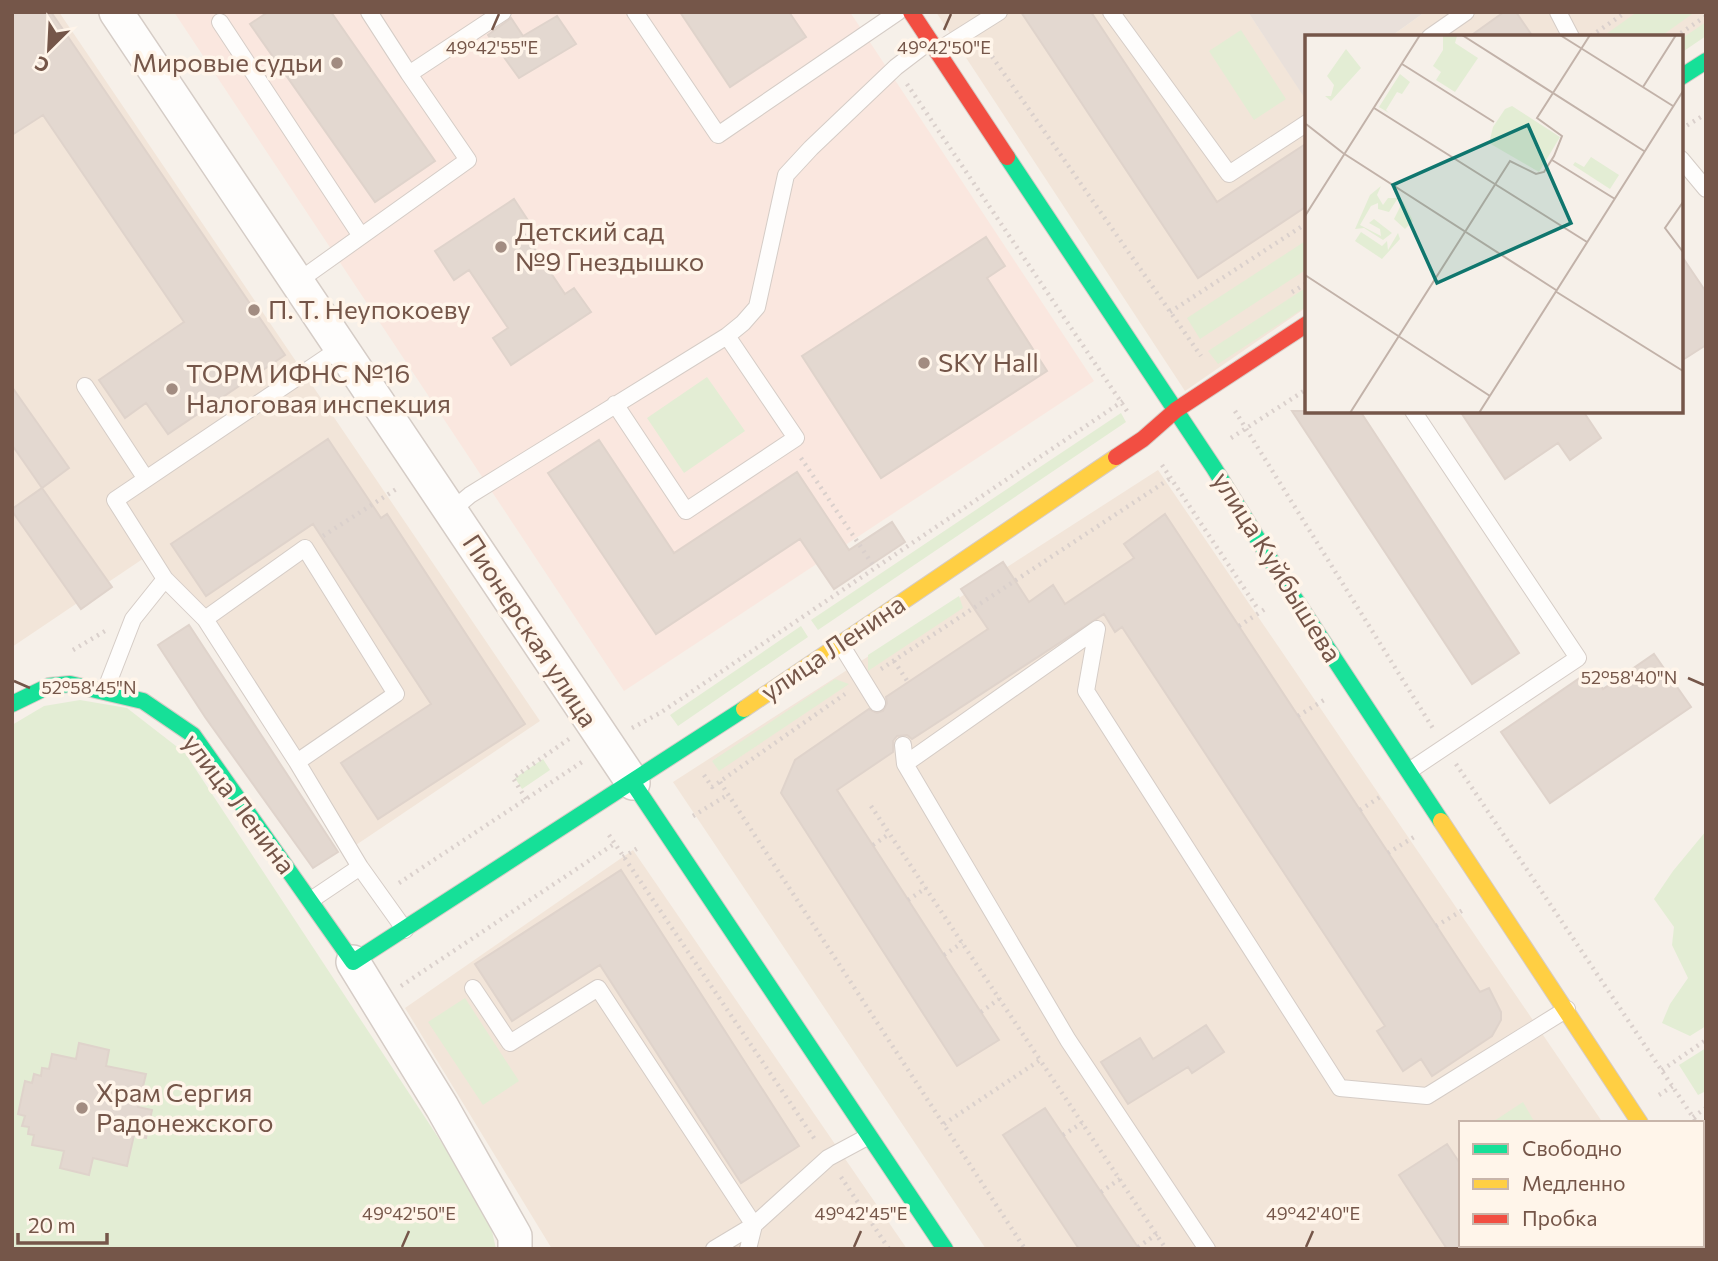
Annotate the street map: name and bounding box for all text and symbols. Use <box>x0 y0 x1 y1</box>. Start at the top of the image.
north arrow <box>14 14 84 84</box>
inset map <box>1305 35 1683 413</box>
text: 49°42'55"E <box>446 36 538 58</box>
text: 49°42'50"E <box>897 36 991 58</box>
place label: Мировые судьи <box>132 46 323 77</box>
text: С <box>31 52 52 78</box>
marker: Мировые судьи <box>329 55 345 71</box>
place label: Детский сад №9 Гнездышко <box>515 215 704 276</box>
marker: Детский сад №9 Гнездышко <box>493 239 509 255</box>
place label: П. Т. Неупокоеву <box>268 293 471 324</box>
marker: П. Т. Неупокоеву <box>246 302 262 318</box>
place label: SKY Hall <box>938 346 1039 377</box>
marker: SKY Hall <box>916 355 932 371</box>
place label: ТОРМ ИФНС №16 Налоговая инспекция <box>186 357 451 418</box>
marker: ТОРМ ИФНС №16 Налоговая инспекция <box>164 381 180 397</box>
street label: улица Куйбышева <box>1207 465 1349 667</box>
street label: Пионерская улица <box>457 528 605 732</box>
street label: улица Ленина <box>754 587 910 706</box>
text: 52°58'40"N <box>1581 666 1677 688</box>
text: 52°58'45"N <box>41 676 137 698</box>
street label: улица Ленина <box>177 727 303 879</box>
place label: Храм Сергия Радонежского <box>96 1076 274 1137</box>
marker: Храм Сергия Радонежского <box>74 1100 90 1116</box>
legend <box>1459 1121 1704 1247</box>
text: Свободно <box>1522 1135 1622 1160</box>
text: Медленно <box>1522 1170 1626 1195</box>
scale bar <box>18 1202 107 1246</box>
text: 49°42'50"E <box>362 1202 456 1224</box>
text: 49°42'45"E <box>815 1202 907 1224</box>
text: 49°42'40"E <box>1266 1202 1360 1224</box>
text: Пробка <box>1522 1205 1597 1230</box>
text: 20 m <box>28 1212 76 1237</box>

